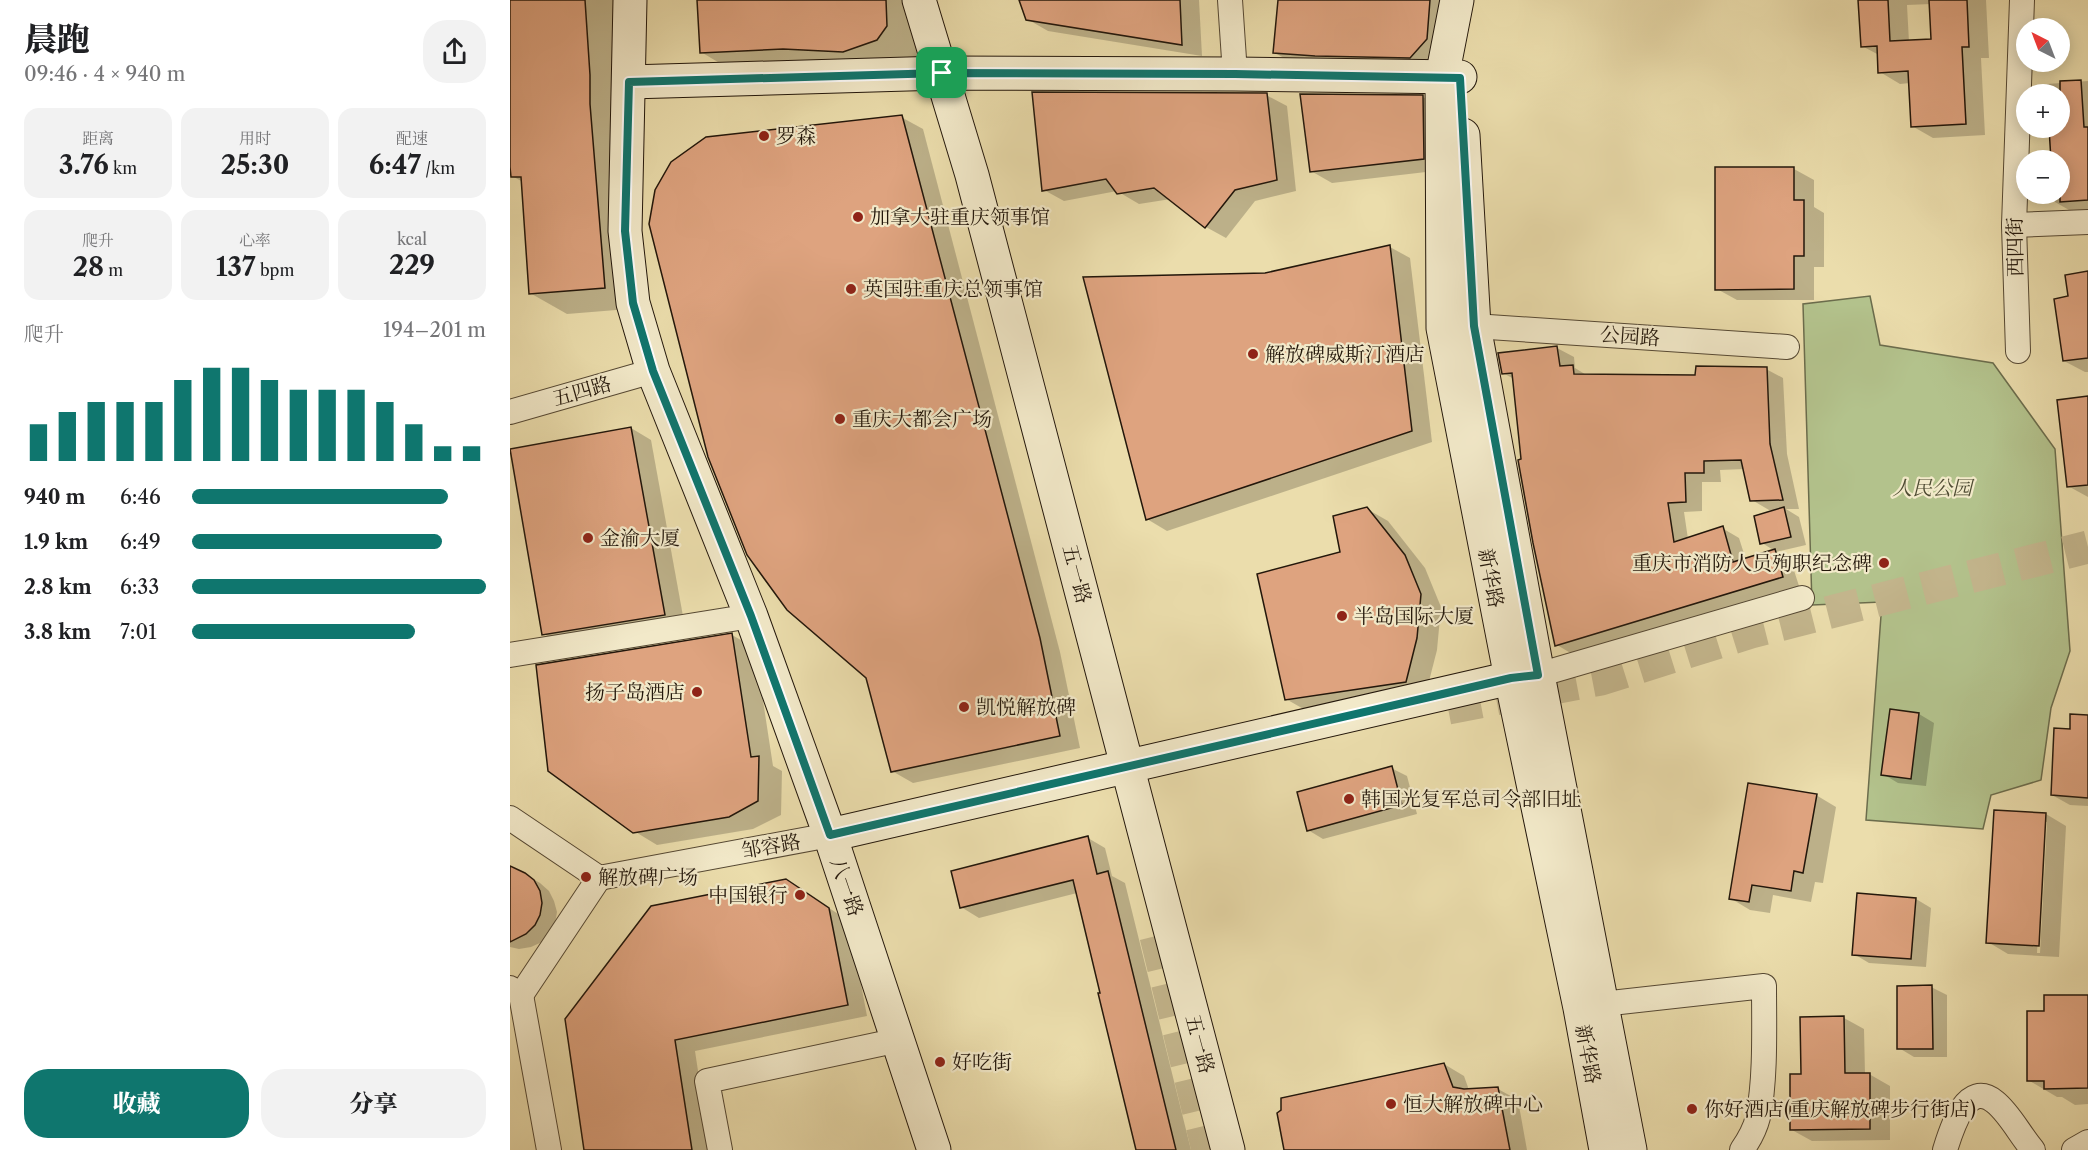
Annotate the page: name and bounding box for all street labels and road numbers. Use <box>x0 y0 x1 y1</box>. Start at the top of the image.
street label: 西四街 <box>2002 217 2028 277</box>
street label: 公园路 <box>1599 322 1661 350</box>
street label: 五四路 <box>550 371 614 411</box>
street label: 五一路 <box>1058 542 1096 606</box>
street label: 新华路 <box>1473 546 1509 610</box>
street label: 邹容路 <box>739 829 803 863</box>
street label: 八一路 <box>826 855 868 919</box>
street label: 五一路 <box>1181 1012 1219 1076</box>
street label: 新华路 <box>1570 1022 1606 1086</box>

